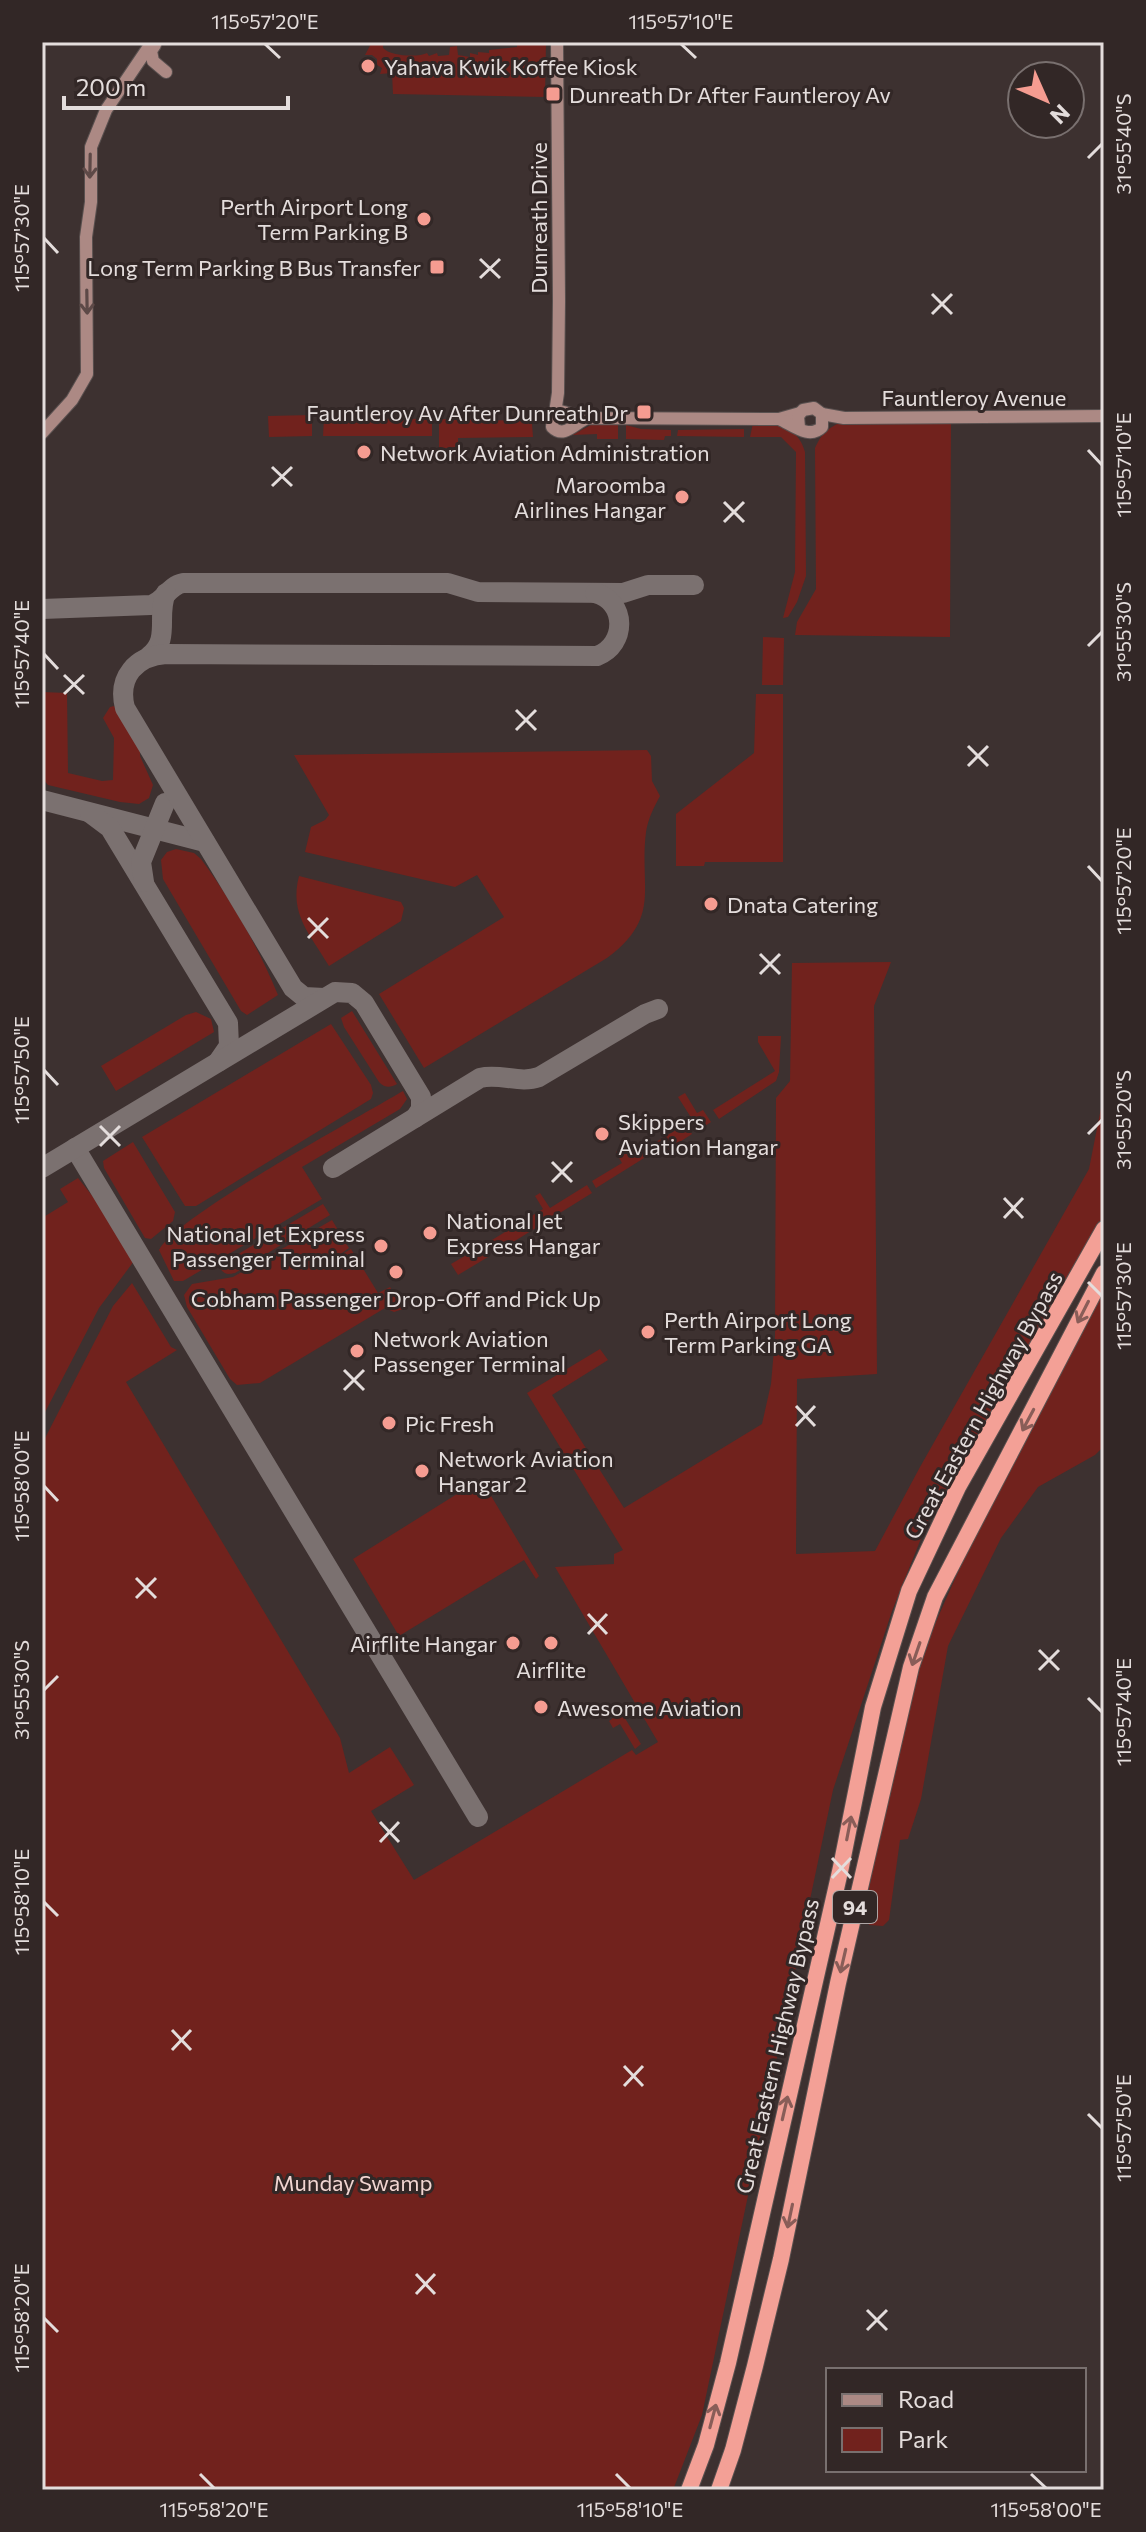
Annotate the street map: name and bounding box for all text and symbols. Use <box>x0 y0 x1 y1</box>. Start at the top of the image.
text: 115°57'20"E <box>211 9 319 33</box>
text: 115°57'10"E <box>628 9 734 33</box>
place label: Yahava Kwik Koffee Kiosk <box>384 53 638 80</box>
marker: Yahava Kwik Koffee Kiosk <box>359 57 377 75</box>
scale bar <box>64 60 288 110</box>
north arrow <box>1006 60 1086 140</box>
text: 200 m <box>76 72 146 101</box>
place label: Dunreath Dr After Fauntleroy Av <box>569 81 891 108</box>
marker: Dunreath Dr After Fauntleroy Av <box>544 85 562 103</box>
text: 31°55'40"S <box>1111 94 1135 194</box>
text: N <box>1045 99 1076 130</box>
street label: Dunreath Drive <box>525 142 552 294</box>
one-way arrow <box>82 152 98 179</box>
text: 115°57'30"E <box>9 184 33 292</box>
place label: Perth Airport Long Term Parking B <box>220 193 408 245</box>
marker: Perth Airport Long Term Parking B <box>415 210 433 228</box>
place label: Long Term Parking B Bus Transfer <box>87 254 421 281</box>
marker: Long Term Parking B Bus Transfer <box>428 258 446 276</box>
one-way arrow <box>79 288 95 315</box>
street label: Fauntleroy Avenue <box>882 384 1066 411</box>
place label: Fauntleroy Av After Dunreath Dr <box>306 399 628 426</box>
marker: Fauntleroy Av After Dunreath Dr <box>635 403 653 421</box>
text: 115°57'10"E <box>1111 412 1135 518</box>
place label: Network Aviation Administration <box>380 439 710 466</box>
marker: Network Aviation Administration <box>355 443 373 461</box>
place label: Maroomba Airlines Hangar <box>514 471 666 523</box>
marker: Maroomba Airlines Hangar <box>673 488 691 506</box>
text: 31°55'30"S <box>1111 582 1135 682</box>
text: 115°57'40"E <box>9 600 33 708</box>
text: 115°57'20"E <box>1111 827 1135 935</box>
place label: Dnata Catering <box>727 891 878 918</box>
marker: Dnata Catering <box>702 895 720 913</box>
text: 115°57'50"E <box>9 1016 33 1124</box>
text: 31°55'20"S <box>1111 1070 1135 1170</box>
place label: Skippers Aviation Hangar <box>618 1108 778 1160</box>
marker: Skippers Aviation Hangar <box>593 1125 611 1143</box>
place label: National Jet Express Hangar <box>446 1207 601 1259</box>
place label: National Jet Express Passenger Terminal <box>166 1220 365 1272</box>
marker: National Jet Express Hangar <box>421 1224 439 1242</box>
marker: National Jet Express Passenger Terminal <box>372 1237 390 1255</box>
text: 115°57'30"E <box>1111 1242 1135 1350</box>
marker: Cobham Passenger Drop-Off and Pick Up <box>387 1263 405 1281</box>
street label: Great Eastern Highway Bypass <box>898 1266 1068 1544</box>
place label: Cobham Passenger Drop-Off and Pick Up <box>191 1285 601 1312</box>
one-way arrow <box>1075 1299 1091 1323</box>
place label: Perth Airport Long Term Parking GA <box>664 1306 852 1358</box>
marker: Perth Airport Long Term Parking GA <box>639 1323 657 1341</box>
place label: Network Aviation Passenger Terminal <box>373 1325 566 1377</box>
marker: Network Aviation Passenger Terminal <box>348 1342 366 1360</box>
one-way arrow <box>1019 1407 1035 1431</box>
place label: Pic Fresh <box>405 1410 494 1437</box>
marker: Pic Fresh <box>380 1414 398 1432</box>
text: 115°58'00"E <box>9 1430 33 1542</box>
place label: Network Aviation Hangar 2 <box>438 1445 614 1497</box>
marker: Network Aviation Hangar 2 <box>413 1462 431 1480</box>
place label: Airflite Hangar <box>350 1630 497 1657</box>
marker: Airflite Hangar <box>504 1634 522 1652</box>
marker: Airflite <box>542 1634 560 1652</box>
text: 31°55'30"S <box>9 1640 33 1740</box>
one-way arrow <box>907 1641 922 1666</box>
place label: Airflite <box>516 1656 586 1683</box>
text: 115°57'40"E <box>1111 1658 1135 1766</box>
place label: Awesome Aviation <box>557 1694 742 1721</box>
marker: Awesome Aviation <box>532 1698 550 1716</box>
one-way arrow <box>842 1815 857 1841</box>
text: 115°58'10"E <box>9 1849 33 1955</box>
road number: 94 <box>833 1891 877 1923</box>
street label: Great Eastern Highway Bypass <box>730 1896 824 2196</box>
one-way arrow <box>835 1948 850 1974</box>
text: 115°57'50"E <box>1111 2074 1135 2182</box>
one-way arrow <box>778 2096 793 2122</box>
park label: Munday Swamp <box>274 2169 432 2196</box>
one-way arrow <box>782 2203 797 2228</box>
text: 115°58'20"E <box>9 2263 33 2373</box>
legend <box>826 2368 1086 2472</box>
text: Road <box>898 2384 954 2413</box>
one-way arrow <box>707 2404 722 2430</box>
text: Park <box>898 2424 948 2453</box>
text: 115°58'20"E <box>159 2497 269 2521</box>
text: 115°58'10"E <box>577 2497 683 2521</box>
text: 115°58'00"E <box>990 2497 1102 2521</box>

